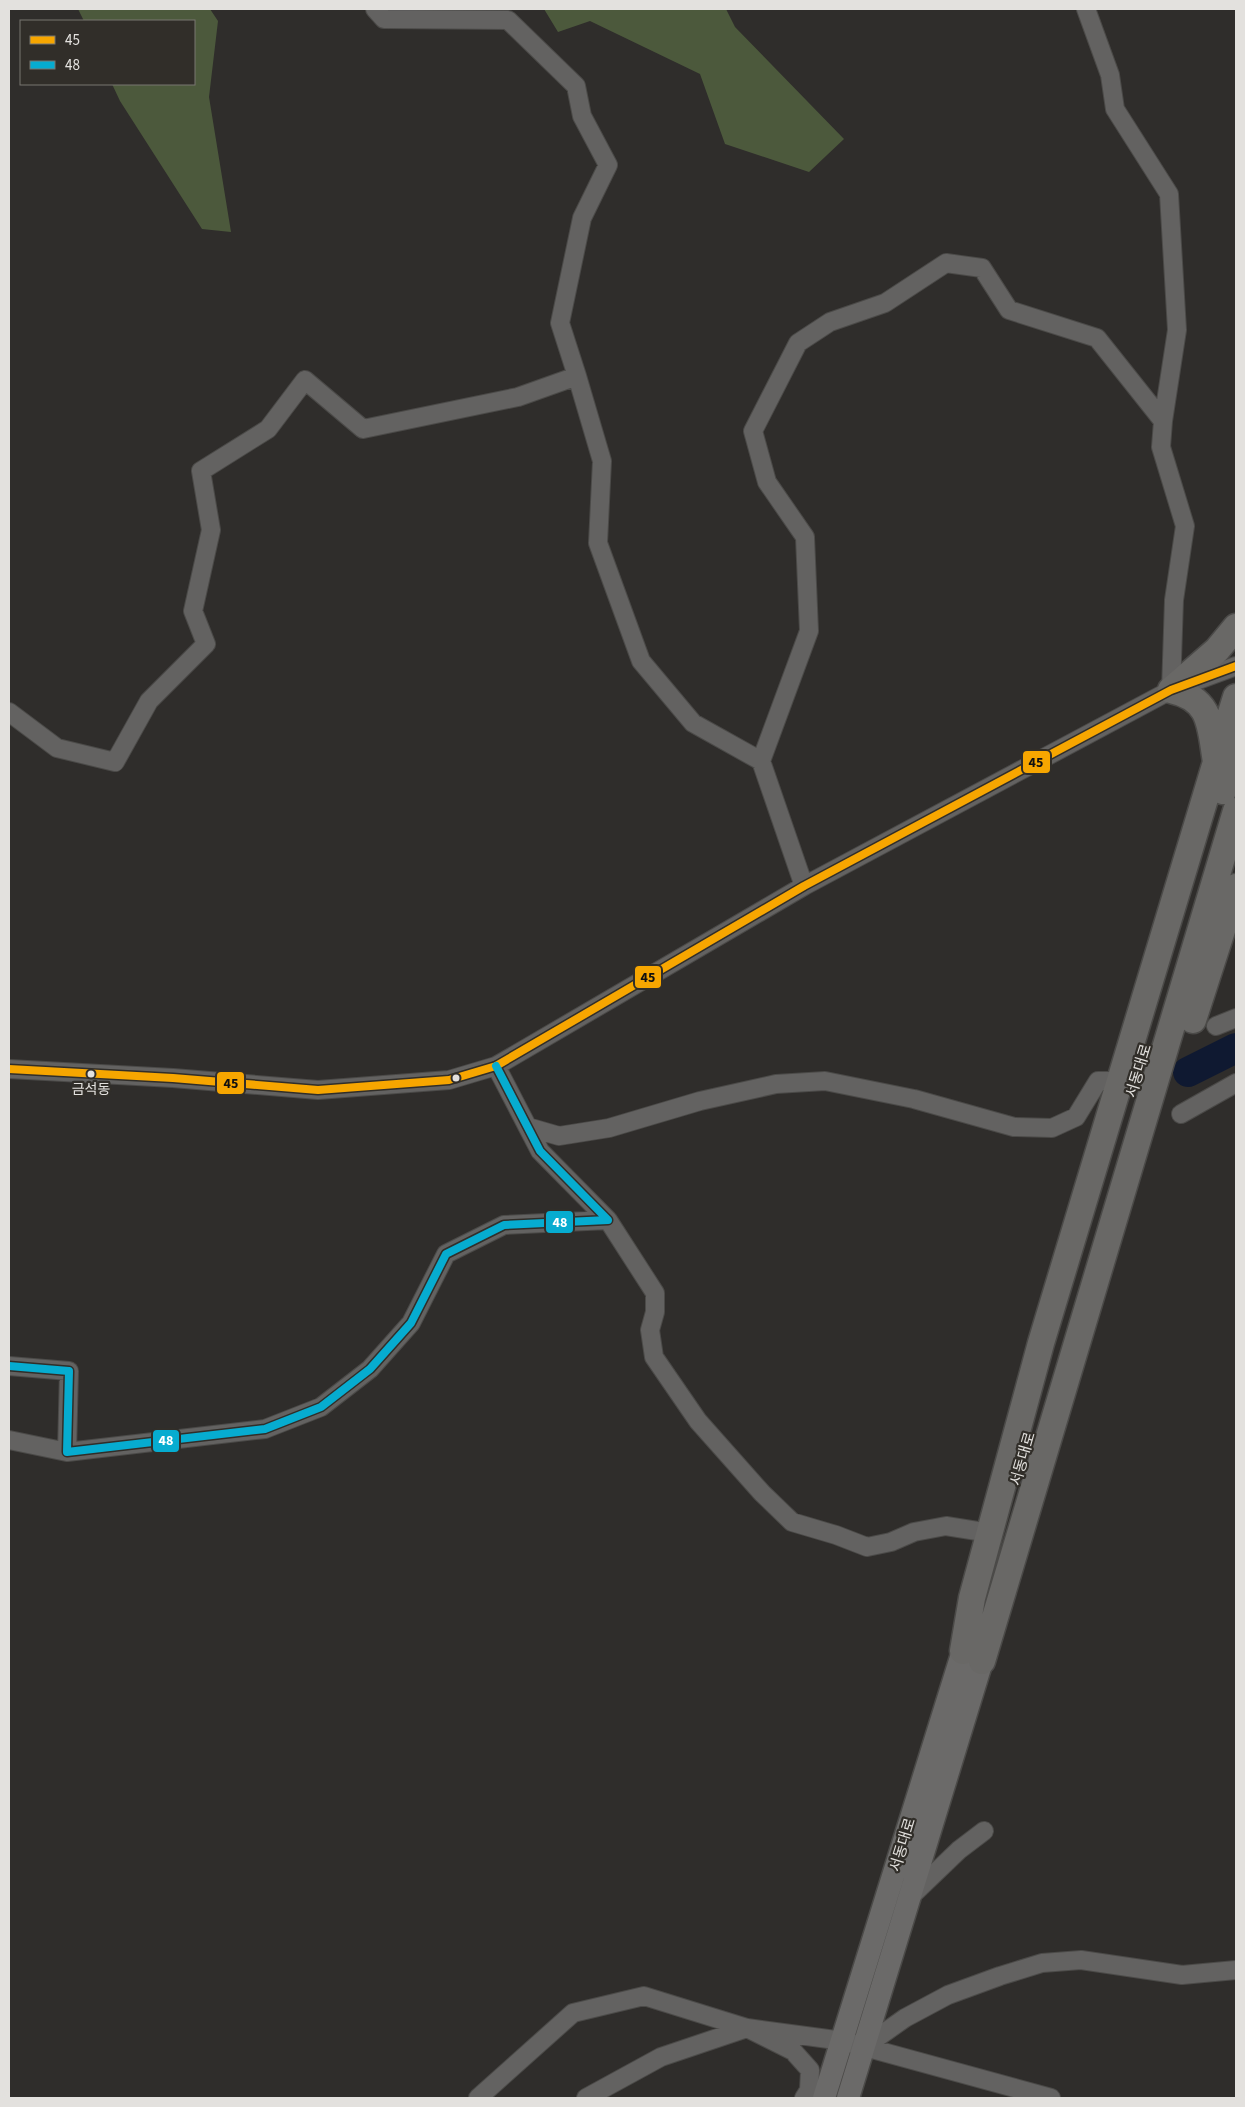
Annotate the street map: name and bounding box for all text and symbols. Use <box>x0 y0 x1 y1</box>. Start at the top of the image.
legend <box>20 20 195 85</box>
text: 45 <box>65 30 80 51</box>
text: 48 <box>65 55 80 76</box>
line badge: 45 <box>1022 750 1051 774</box>
text: 45 <box>1029 753 1043 773</box>
line badge: 45 <box>634 965 662 989</box>
text: 45 <box>641 968 655 988</box>
street label: 서동대로 <box>1121 1042 1157 1100</box>
marker: 금석동 <box>86 1069 96 1079</box>
line badge: 45 <box>216 1071 245 1095</box>
unlabelled marker <box>451 1073 461 1083</box>
text: 45 <box>224 1074 238 1094</box>
place label: 금석동 <box>72 1080 110 1100</box>
line badge: 48 <box>545 1210 574 1234</box>
text: 48 <box>553 1213 567 1233</box>
line badge: 48 <box>152 1429 180 1453</box>
street label: 서동대로 <box>1005 1430 1041 1488</box>
text: 48 <box>159 1431 173 1451</box>
street label: 서동대로 <box>885 1816 921 1874</box>

